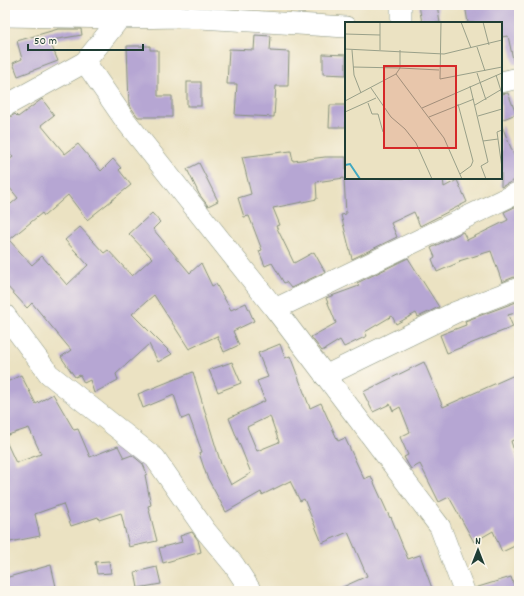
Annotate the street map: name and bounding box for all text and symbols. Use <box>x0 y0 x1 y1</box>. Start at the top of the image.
inset map <box>345 22 502 179</box>
scale bar <box>28 26 143 52</box>
text: 50 m <box>34 33 57 50</box>
north arrow <box>458 530 498 570</box>
text: N <box>475 534 481 550</box>

